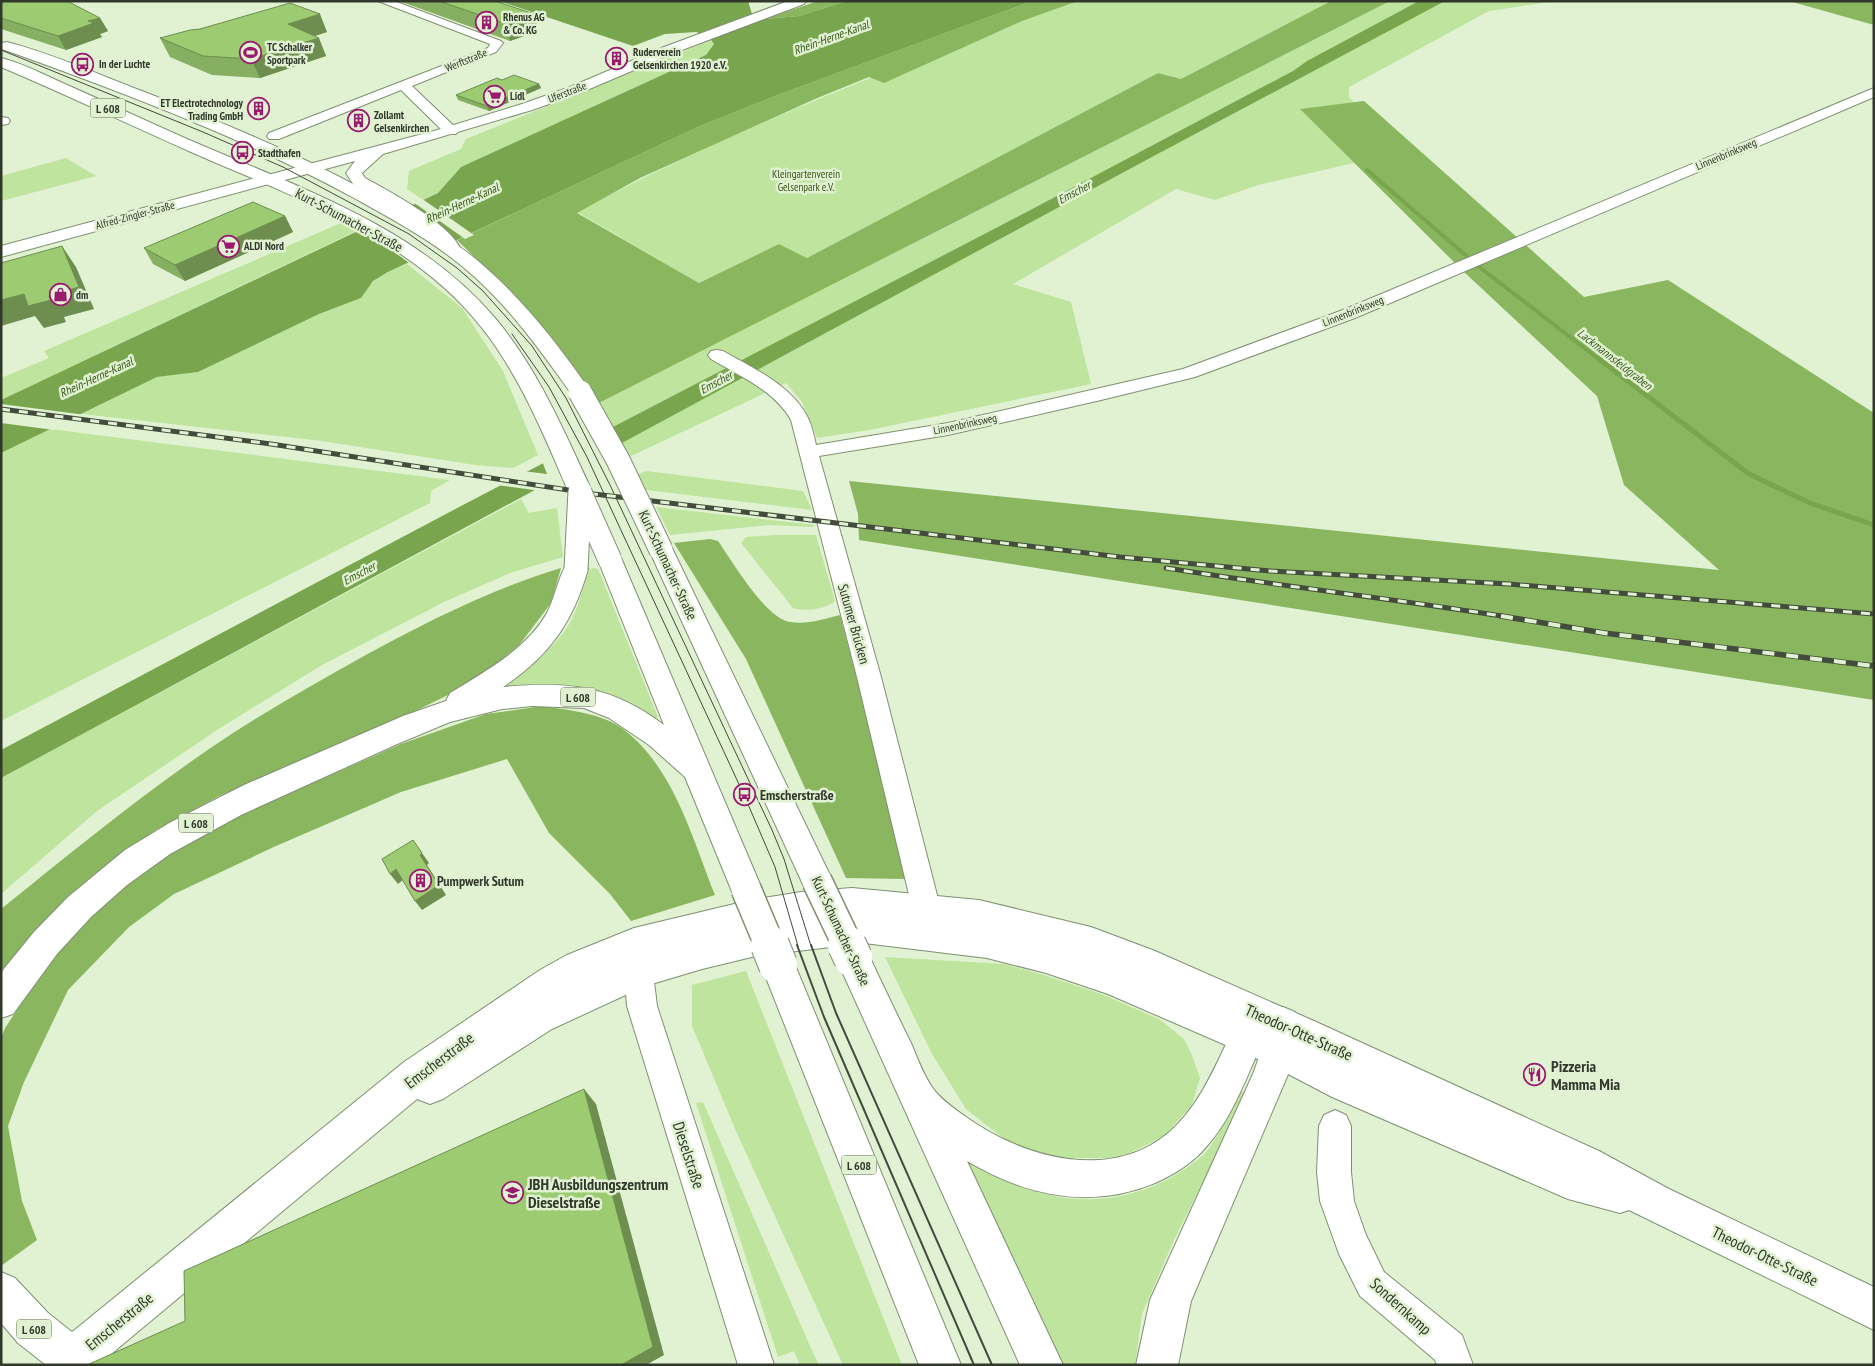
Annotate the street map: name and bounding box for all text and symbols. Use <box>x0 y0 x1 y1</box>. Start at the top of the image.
place label: Rhenus AG & Co. KG <box>503 10 545 37</box>
building icon: Rhenus AG & Co. KG <box>475 11 499 35</box>
water label: Rhein-Herne-Kanal <box>791 16 872 58</box>
place label: TC Schalker Sportpark <box>267 40 313 67</box>
sports icon: TC Schalker Sportpark <box>239 41 263 65</box>
street label: Werftstraße <box>443 45 490 75</box>
place label: Ruderverein Gelsenkirchen 1920 e.V. <box>633 45 727 72</box>
building icon: Ruderverein Gelsenkirchen 1920 e.V. <box>605 46 629 70</box>
bus stop icon: In der Luchte <box>71 52 95 76</box>
place label: In der Luchte <box>99 57 150 71</box>
street label: Uferstraße <box>546 78 589 106</box>
supermarket icon: Lidl <box>482 84 506 108</box>
place label: Lidl <box>510 89 525 103</box>
place label: ET Electrotechnology Trading GmbH <box>161 96 244 123</box>
building icon: ET Electrotechnology Trading GmbH <box>247 97 271 121</box>
road number: L 608 <box>90 99 126 118</box>
place label: Zollamt Gelsenkirchen <box>374 108 429 135</box>
building icon: Zollamt Gelsenkirchen <box>346 109 370 133</box>
street label: Linnenbrinksweg <box>1694 135 1759 173</box>
bus stop icon: Stadthafen <box>230 141 254 165</box>
place label: Stadthafen <box>258 146 301 160</box>
park label: Kleingartenverein Gelsenpark e.V. <box>772 167 840 194</box>
water label: Emscher <box>1055 176 1094 207</box>
water label: Rhein-Herne-Kanal <box>423 179 502 227</box>
street label: Kurt-Schumacher-Straße <box>292 184 406 256</box>
street label: Alfred-Zingler-Straße <box>94 198 177 232</box>
supermarket icon: ALDI Nord <box>216 234 240 258</box>
place label: ALDI Nord <box>243 239 284 253</box>
shop icon: dm <box>48 283 72 307</box>
place label: dm <box>76 288 88 302</box>
street label: Linnenbrinksweg <box>1320 292 1386 330</box>
water label: Lackmannsfeldgraben <box>1575 325 1656 393</box>
water label: Rhein-Herne-Kanal <box>57 353 136 401</box>
water label: Emscher <box>697 366 736 397</box>
street label: Linnenbrinksweg <box>932 410 998 438</box>
street label: Kurt-Schumacher-Straße <box>635 507 701 623</box>
water label: Emscher <box>340 557 379 588</box>
street label: Sutumer Brücken <box>834 582 874 666</box>
road number: L 608 <box>560 688 596 706</box>
bus stop icon: Emscherstraße <box>732 783 756 807</box>
place label: Emscherstraße <box>760 786 834 804</box>
road number: L 608 <box>178 814 214 832</box>
building icon: Pumpwerk Sutum <box>409 869 433 893</box>
place label: Pumpwerk Sutum <box>437 872 524 890</box>
street label: Kurt-Schumacher-Straße <box>808 873 874 989</box>
street label: Theodor-Otte-Straße <box>1242 999 1356 1065</box>
street label: Emscherstraße <box>400 1028 478 1092</box>
place label: Pizzeria Mamma Mia <box>1551 1056 1621 1094</box>
restaurant icon: Pizzeria Mamma Mia <box>1523 1063 1547 1087</box>
street label: Dieselstraße <box>669 1119 709 1191</box>
road number: L 608 <box>842 1156 876 1174</box>
place label: JBH Ausbildungszentrum Dieselstraße <box>527 1174 668 1212</box>
school or university icon: JBH Ausbildungszentrum Dieselstraße <box>500 1181 524 1205</box>
street label: Theodor-Otte-Straße <box>1709 1222 1821 1290</box>
street label: Sondernkamp <box>1366 1273 1436 1339</box>
street label: Emscherstraße <box>81 1288 157 1354</box>
road number: L 608 <box>16 1320 52 1338</box>

